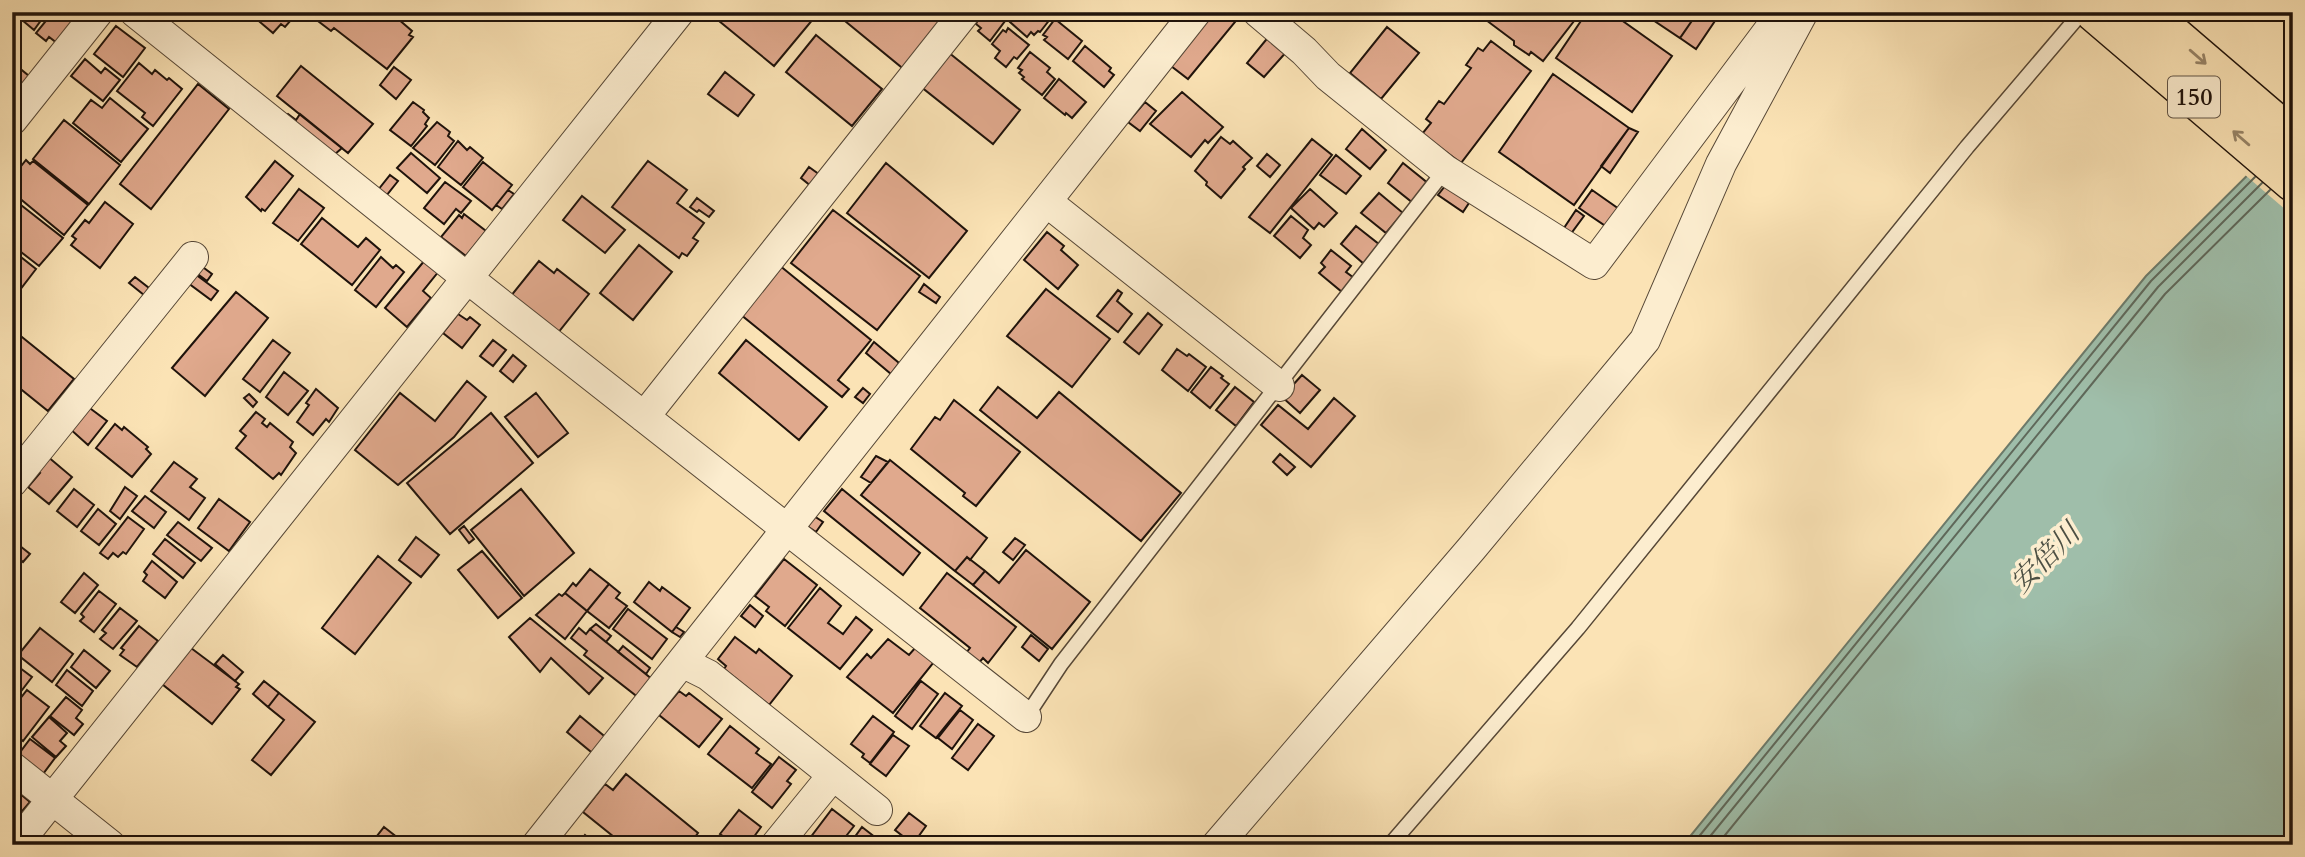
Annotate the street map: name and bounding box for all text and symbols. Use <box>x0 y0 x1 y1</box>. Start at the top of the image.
one-way arrow <box>2188 49 2206 65</box>
road number: 150 <box>2168 76 2220 118</box>
one-way arrow <box>2232 130 2250 146</box>
water label: 安倍川 <box>2002 513 2090 601</box>

